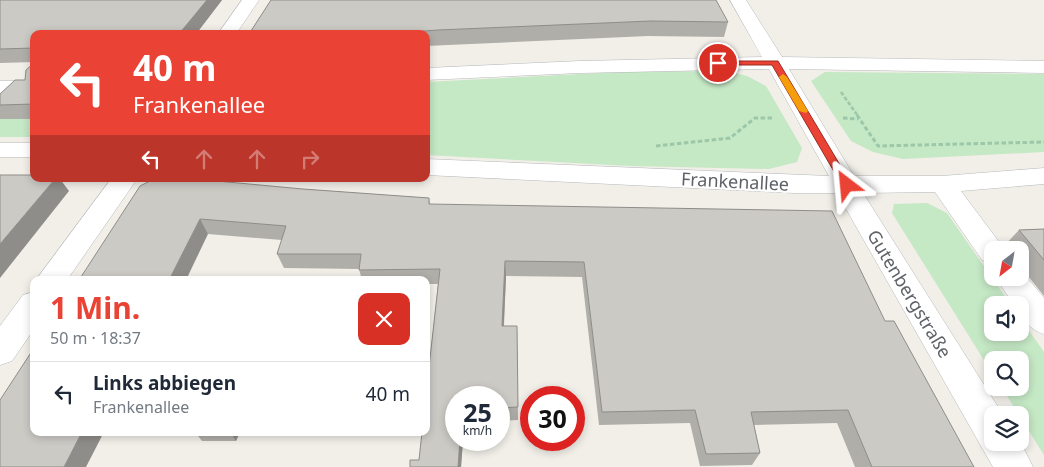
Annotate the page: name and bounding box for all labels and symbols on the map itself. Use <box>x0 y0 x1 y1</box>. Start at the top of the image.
pin <box>697 42 739 84</box>
position arrow <box>820 158 872 210</box>
street label: Frankenallee <box>680 166 790 196</box>
street label: Gutenbergstraße <box>862 225 958 362</box>
north arrow <box>984 241 1029 286</box>
speed limit sign: 30 <box>520 386 585 451</box>

